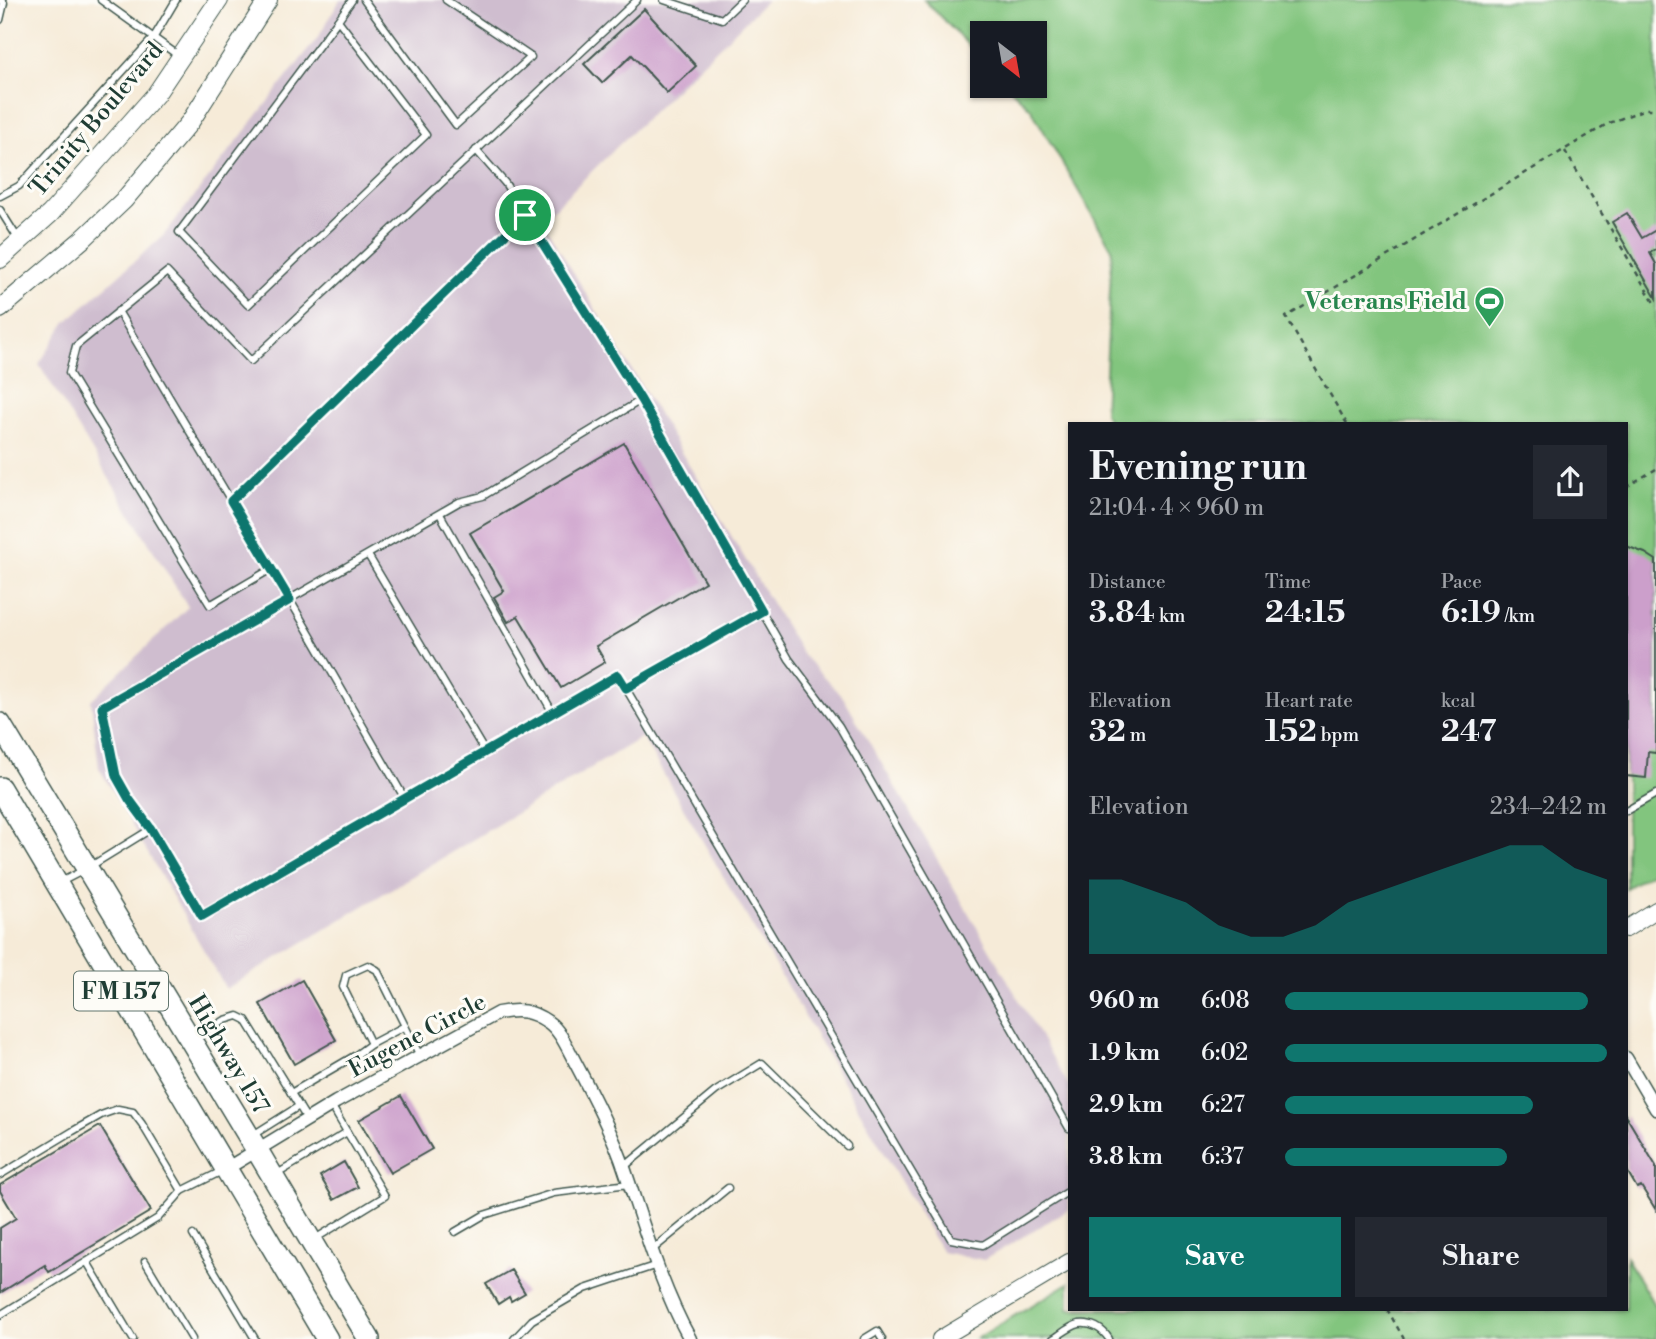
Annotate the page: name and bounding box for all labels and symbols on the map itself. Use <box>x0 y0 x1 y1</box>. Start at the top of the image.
north arrow <box>970 21 1046 98</box>
street label: Trinity Boulevard <box>23 36 170 203</box>
pin <box>495 185 555 245</box>
sports icon: Veterans Field <box>1473 284 1507 328</box>
place label: Veterans Field <box>1304 287 1467 317</box>
road number: FM 157 <box>74 972 168 1010</box>
street label: Eugene Circle <box>344 987 491 1085</box>
street label: Highway 157 <box>181 989 275 1120</box>

